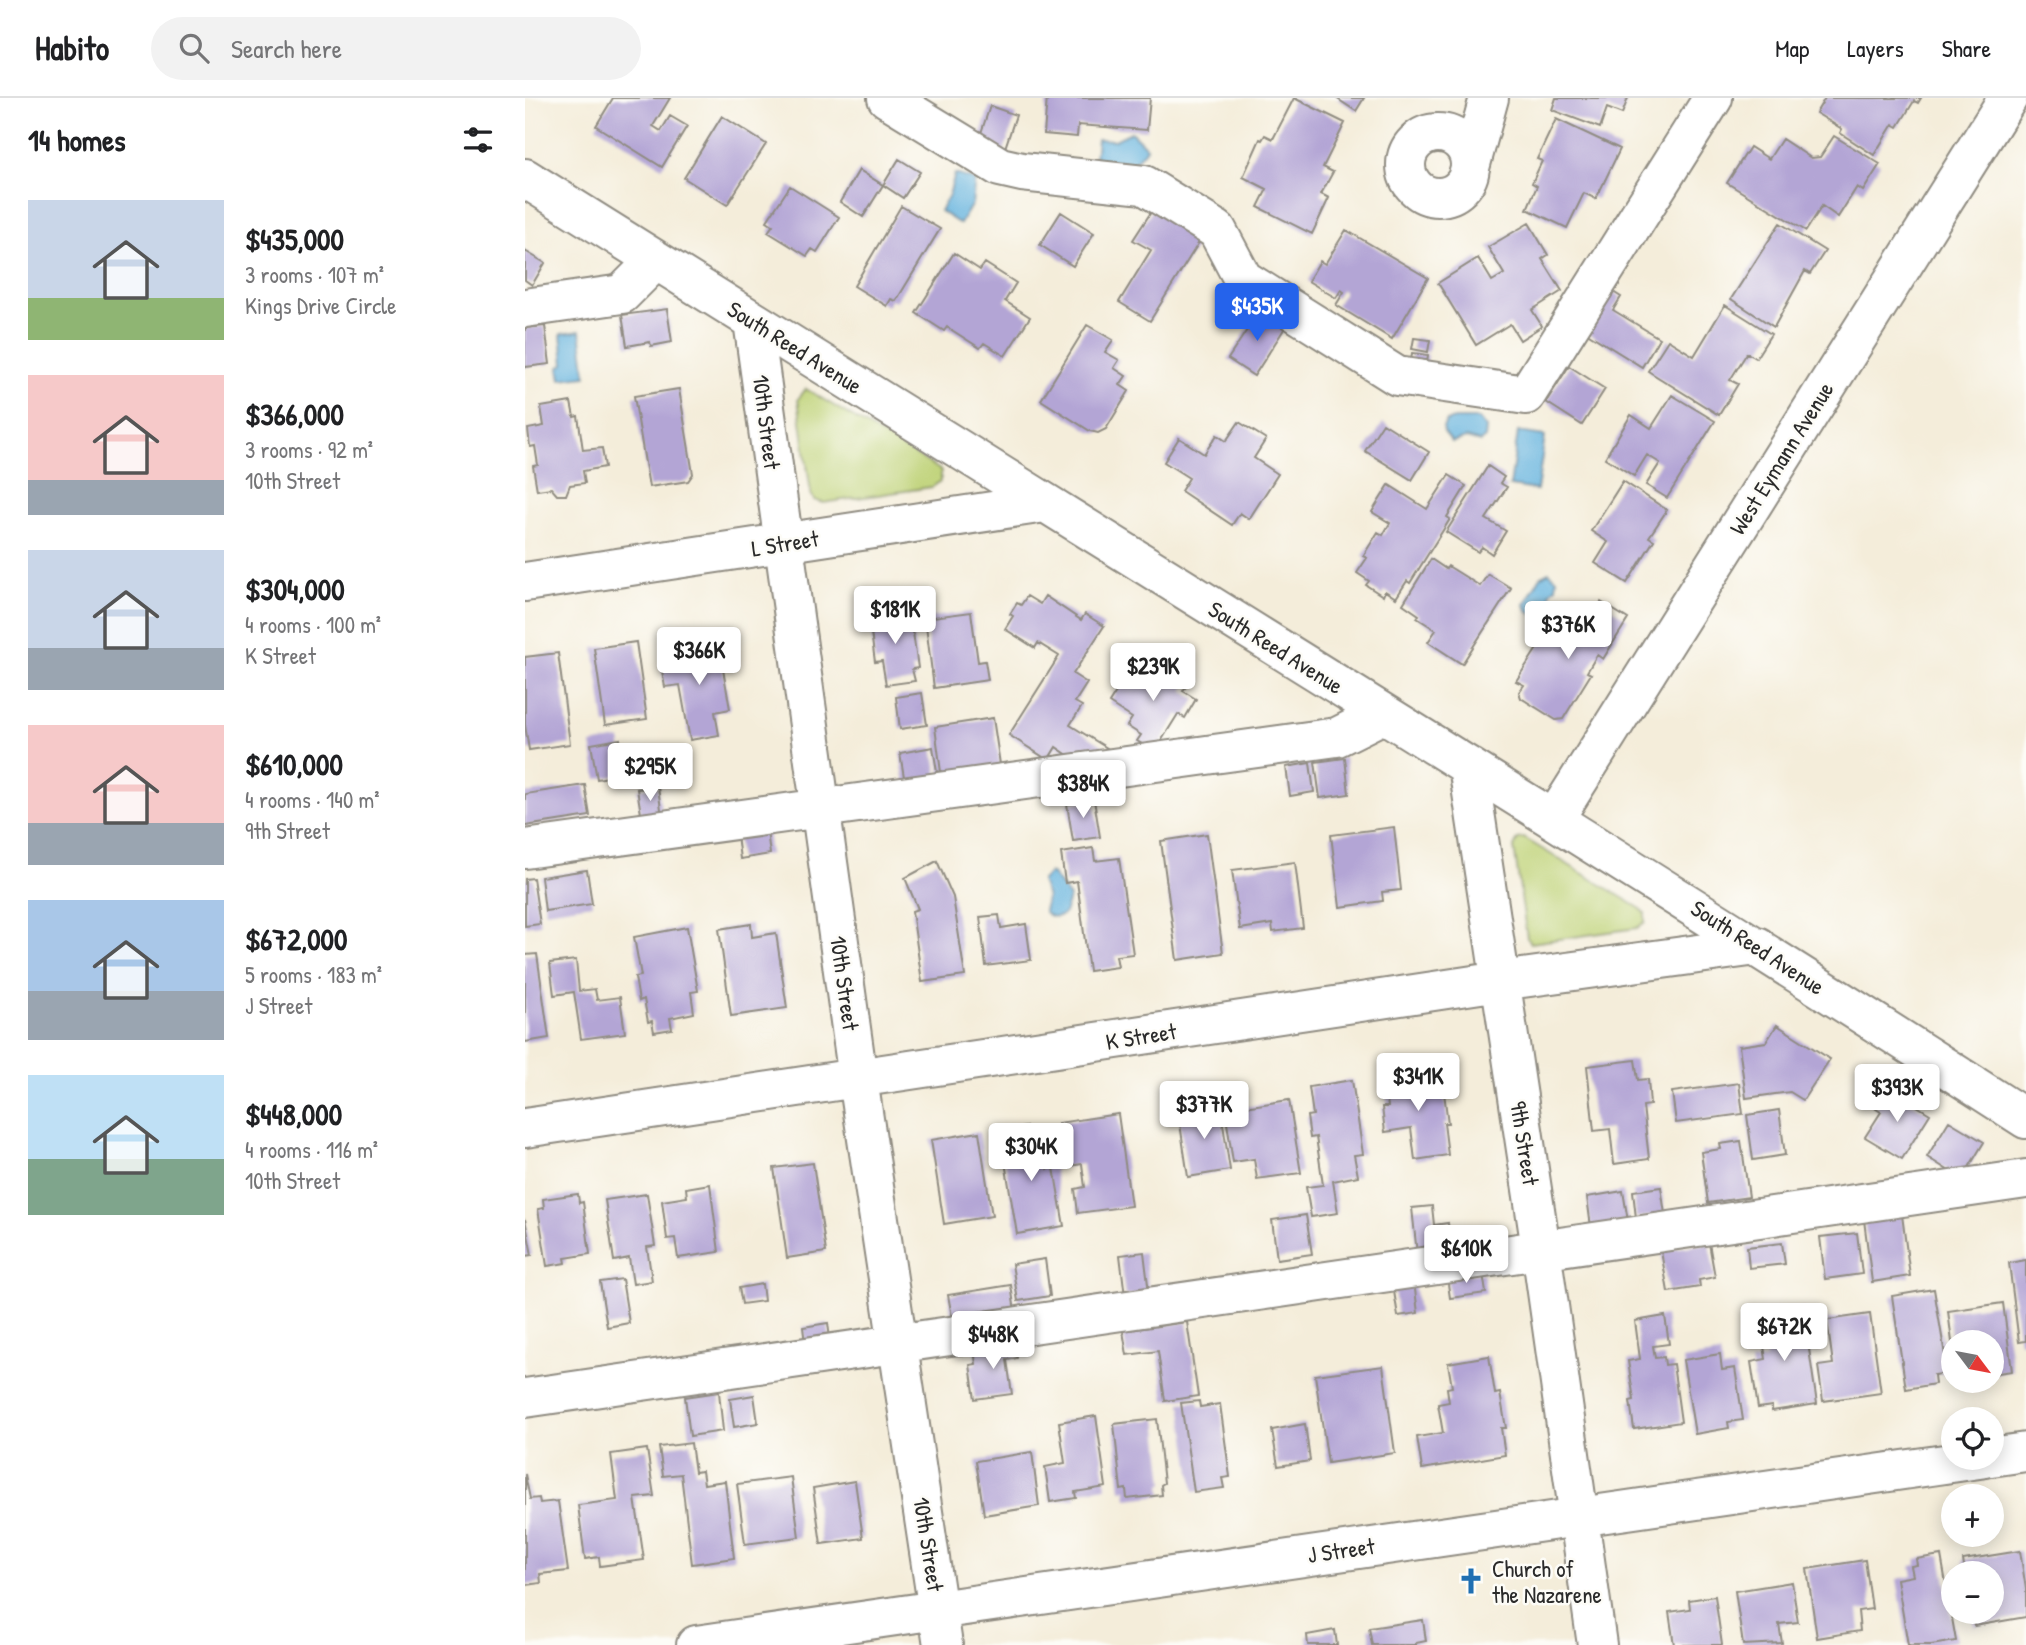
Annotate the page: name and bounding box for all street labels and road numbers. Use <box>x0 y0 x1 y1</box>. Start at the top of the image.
street label: South Reed Avenue <box>722 293 868 401</box>
street label: 10th Street <box>746 373 788 472</box>
street label: West Eymann Avenue <box>1722 376 1840 540</box>
street label: L Street <box>749 522 822 564</box>
street label: South Reed Avenue <box>1203 593 1349 701</box>
street label: South Reed Avenue <box>1685 892 1831 1002</box>
street label: 10th Street <box>823 934 867 1033</box>
street label: K Street <box>1104 1015 1179 1057</box>
street label: 9th Street <box>1503 1099 1547 1188</box>
street label: 10th Street <box>906 1495 952 1594</box>
street label: J Street <box>1305 1530 1378 1570</box>

